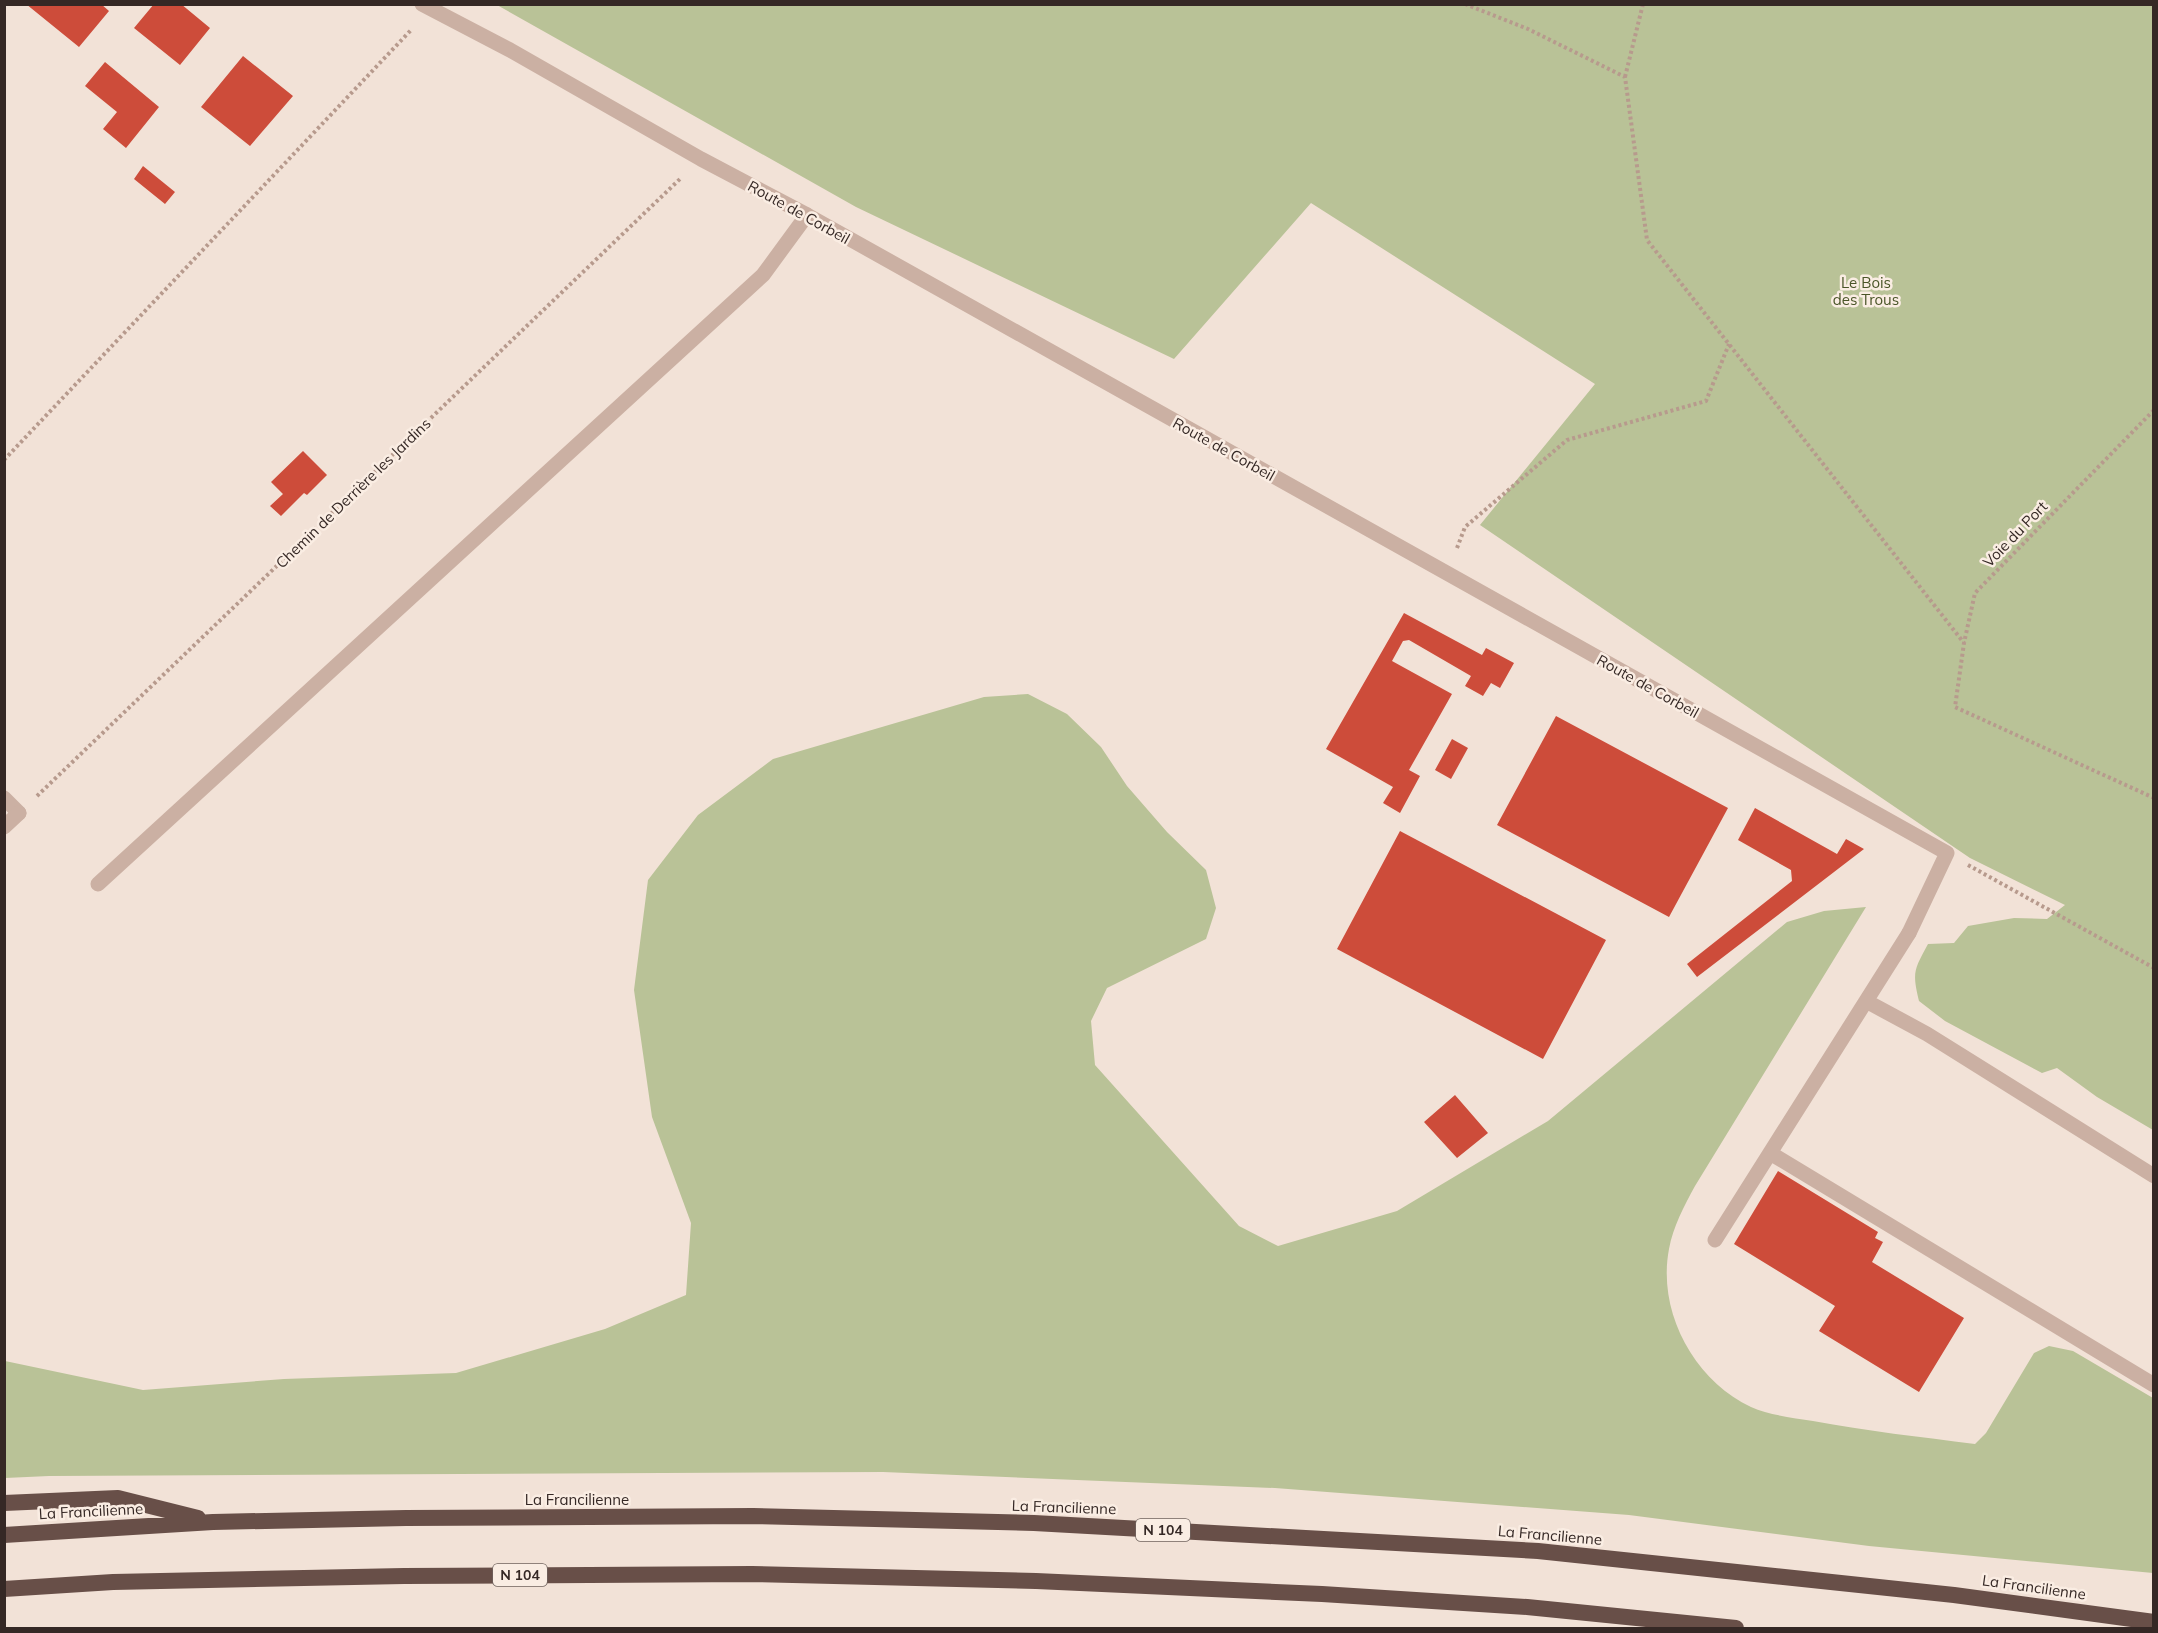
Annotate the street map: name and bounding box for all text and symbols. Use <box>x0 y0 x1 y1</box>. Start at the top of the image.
street label: Route de Corbeil <box>745 176 853 248</box>
park label: Le Bois des Trous <box>1833 273 1899 309</box>
street label: Route de Corbeil <box>1170 413 1278 485</box>
street label: Chemin de Derrière les Jardins <box>271 414 435 572</box>
street label: Voie du Port <box>1979 497 2051 571</box>
street label: Route de Corbeil <box>1594 650 1702 722</box>
street label: La Francilienne <box>525 1490 629 1509</box>
street label: La Francilienne <box>1011 1496 1117 1518</box>
street label: La Francilienne <box>38 1499 144 1523</box>
road number: N 104 <box>1136 1519 1190 1541</box>
street label: La Francilienne <box>1497 1521 1603 1549</box>
road number: N 104 <box>493 1564 547 1586</box>
street label: La Francilienne <box>1981 1570 2087 1604</box>

